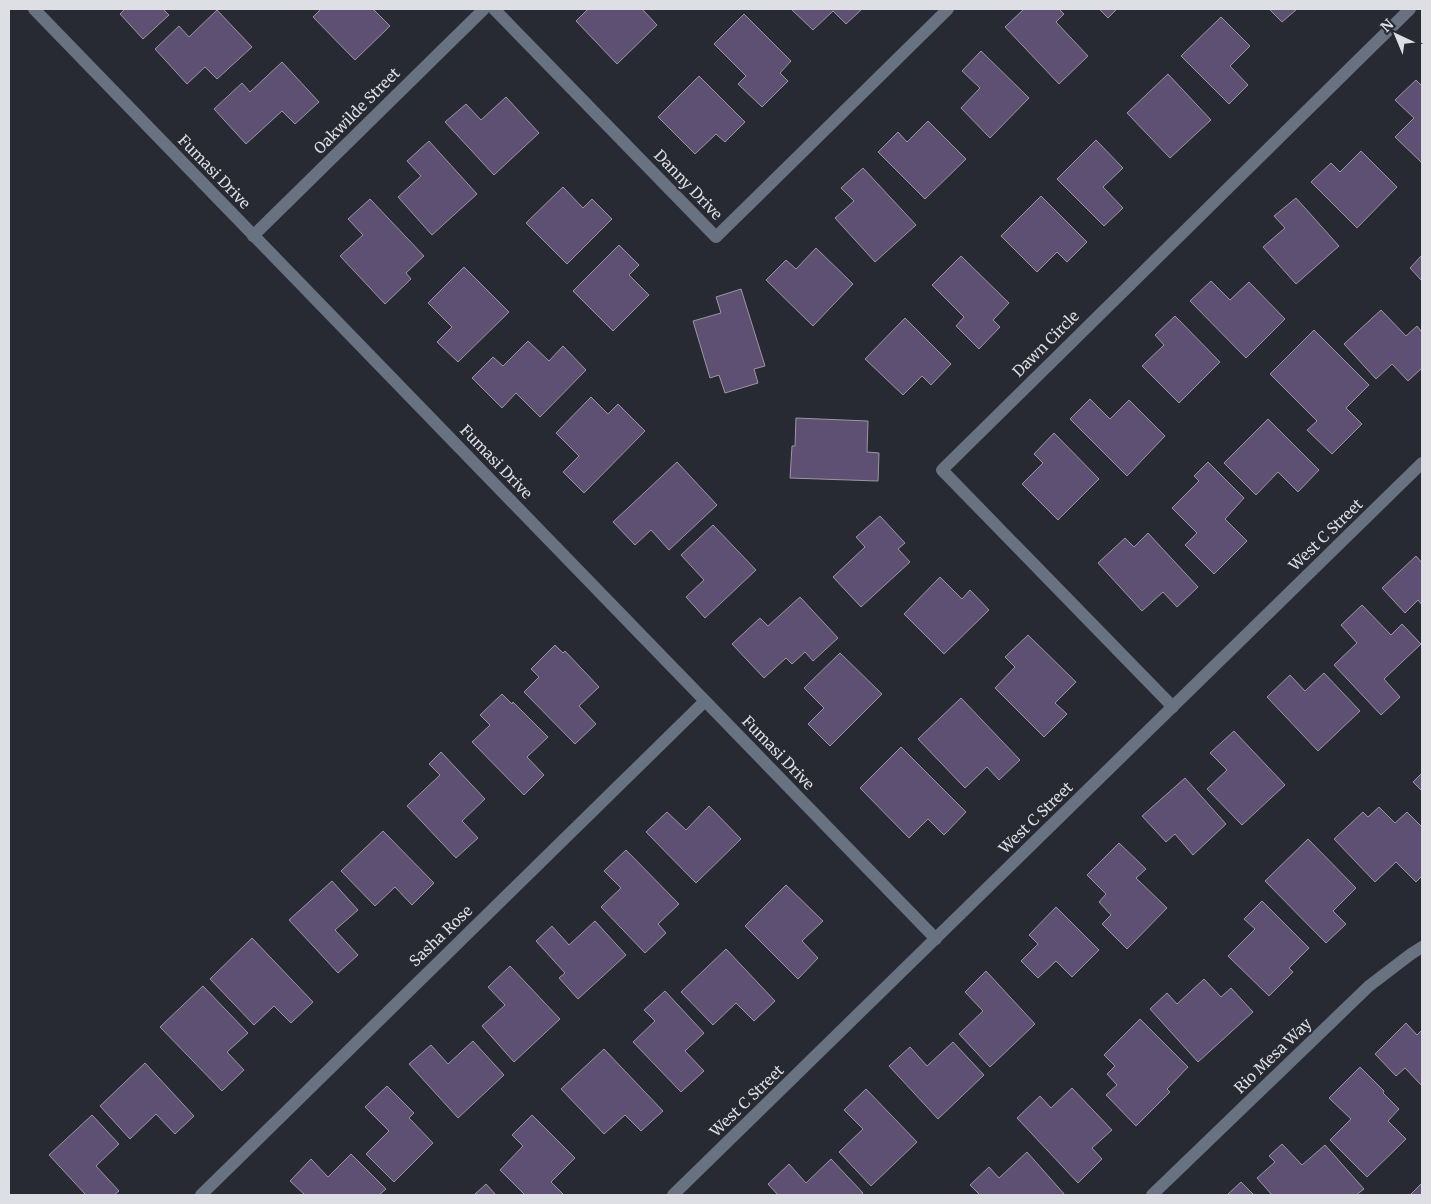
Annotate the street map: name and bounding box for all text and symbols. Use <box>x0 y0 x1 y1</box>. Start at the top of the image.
north arrow <box>1371 10 1421 60</box>
text: N <box>1377 15 1397 36</box>
street label: Oakwilde Street <box>310 63 404 158</box>
street label: Fumasi Drive <box>174 131 255 213</box>
street label: Danny Drive <box>650 146 727 224</box>
street label: Dawn Circle <box>1008 306 1083 381</box>
street label: Fumasi Drive <box>456 421 537 503</box>
street label: West C Street <box>1284 495 1367 575</box>
street label: Fumasi Drive <box>738 712 819 794</box>
street label: West C Street <box>994 778 1077 858</box>
street label: Sasha Rose <box>405 901 476 970</box>
street label: Rio Mesa Way <box>1230 1014 1316 1097</box>
street label: West C Street <box>705 1061 788 1141</box>

